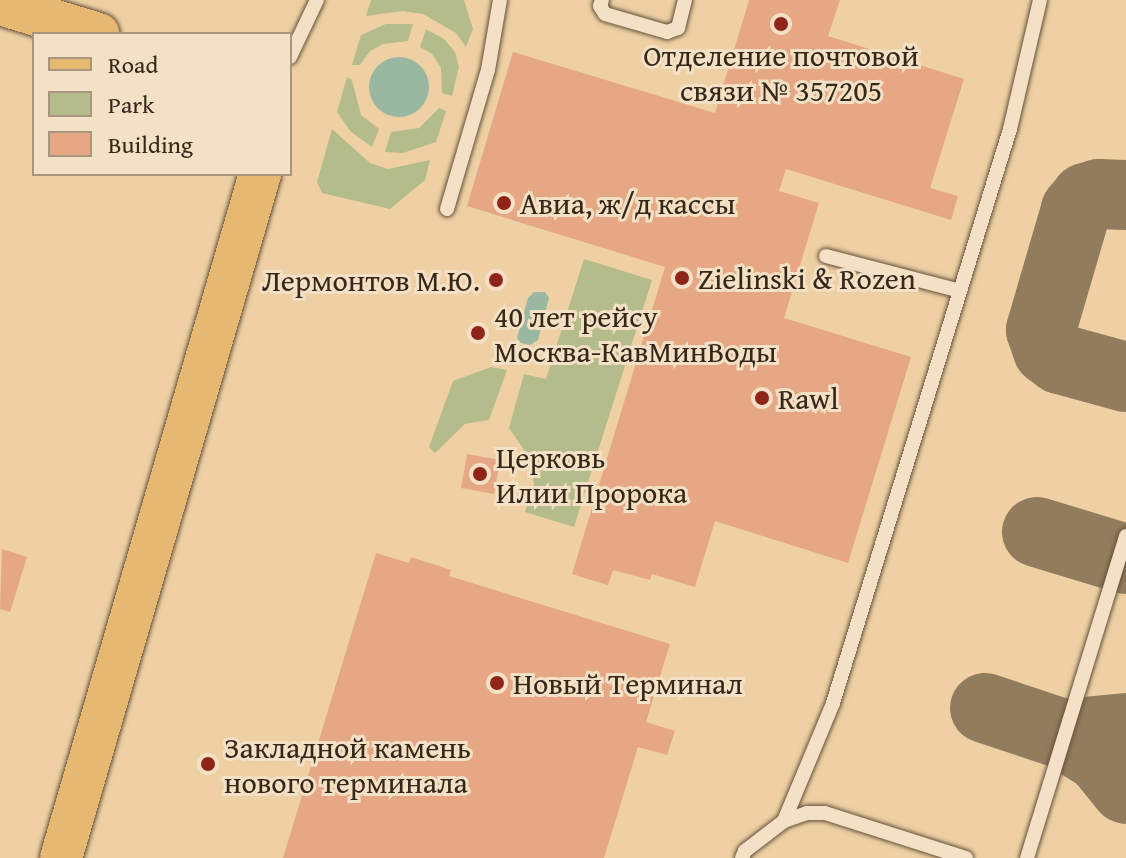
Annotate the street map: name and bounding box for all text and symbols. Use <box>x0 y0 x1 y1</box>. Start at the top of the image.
marker: Отделение почтовой связи № 357205 <box>772 15 790 33</box>
legend <box>32 32 292 176</box>
place label: Отделение почтовой связи № 357205 <box>643 37 919 108</box>
text: Road <box>108 47 158 82</box>
text: Park <box>108 87 154 122</box>
text: Building <box>108 127 193 162</box>
place label: Авиа, ж/д кассы <box>520 185 735 221</box>
marker: Авиа, ж/д кассы <box>495 194 513 212</box>
place label: Zielinski & Rozen <box>698 260 916 296</box>
place label: Лермонтов М.Ю. <box>262 262 480 298</box>
marker: Zielinski & Rozen <box>673 269 691 287</box>
marker: Лермонтов М.Ю. <box>487 271 505 289</box>
place label: 40 лет рейсу Москва-КавМинВоды <box>494 298 777 368</box>
marker: 40 лет рейсу Москва-КавМинВоды <box>469 324 487 342</box>
place label: Rawl <box>778 380 839 416</box>
marker: Rawl <box>753 389 771 407</box>
place label: Церковь Илии Пророка <box>496 439 687 510</box>
marker: Церковь Илии Пророка <box>471 465 489 483</box>
place label: Новый Терминал <box>513 665 743 701</box>
marker: Новый Терминал <box>488 674 506 692</box>
place label: Закладной камень нового терминала <box>224 729 471 800</box>
marker: Закладной камень нового терминала <box>199 755 217 773</box>

